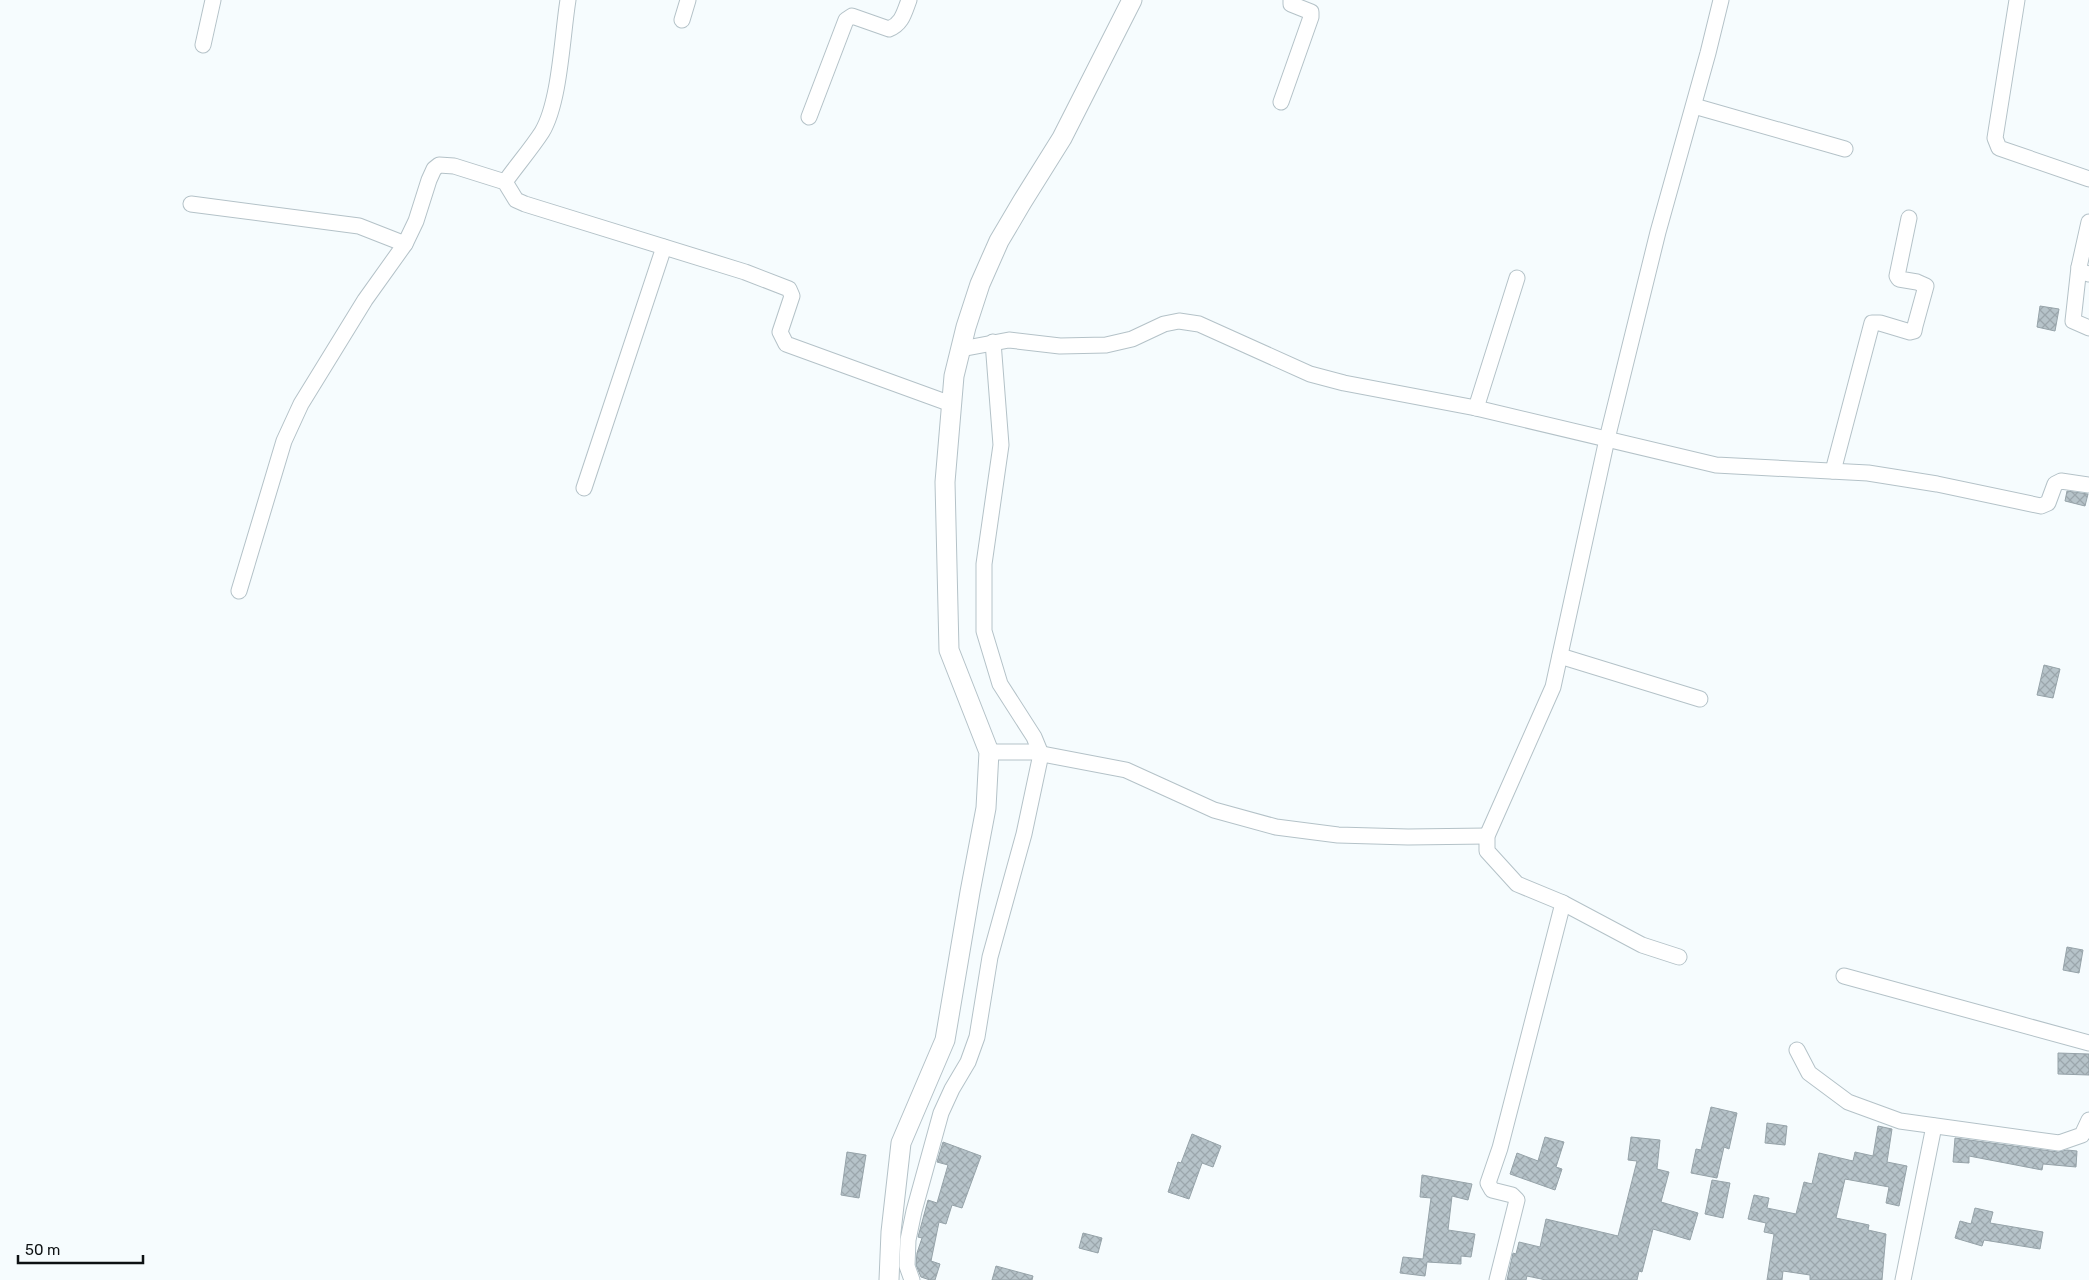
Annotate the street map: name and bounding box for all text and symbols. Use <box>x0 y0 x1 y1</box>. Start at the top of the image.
scale bar <box>18 1232 142 1264</box>
text: 50 m <box>25 1241 60 1259</box>

